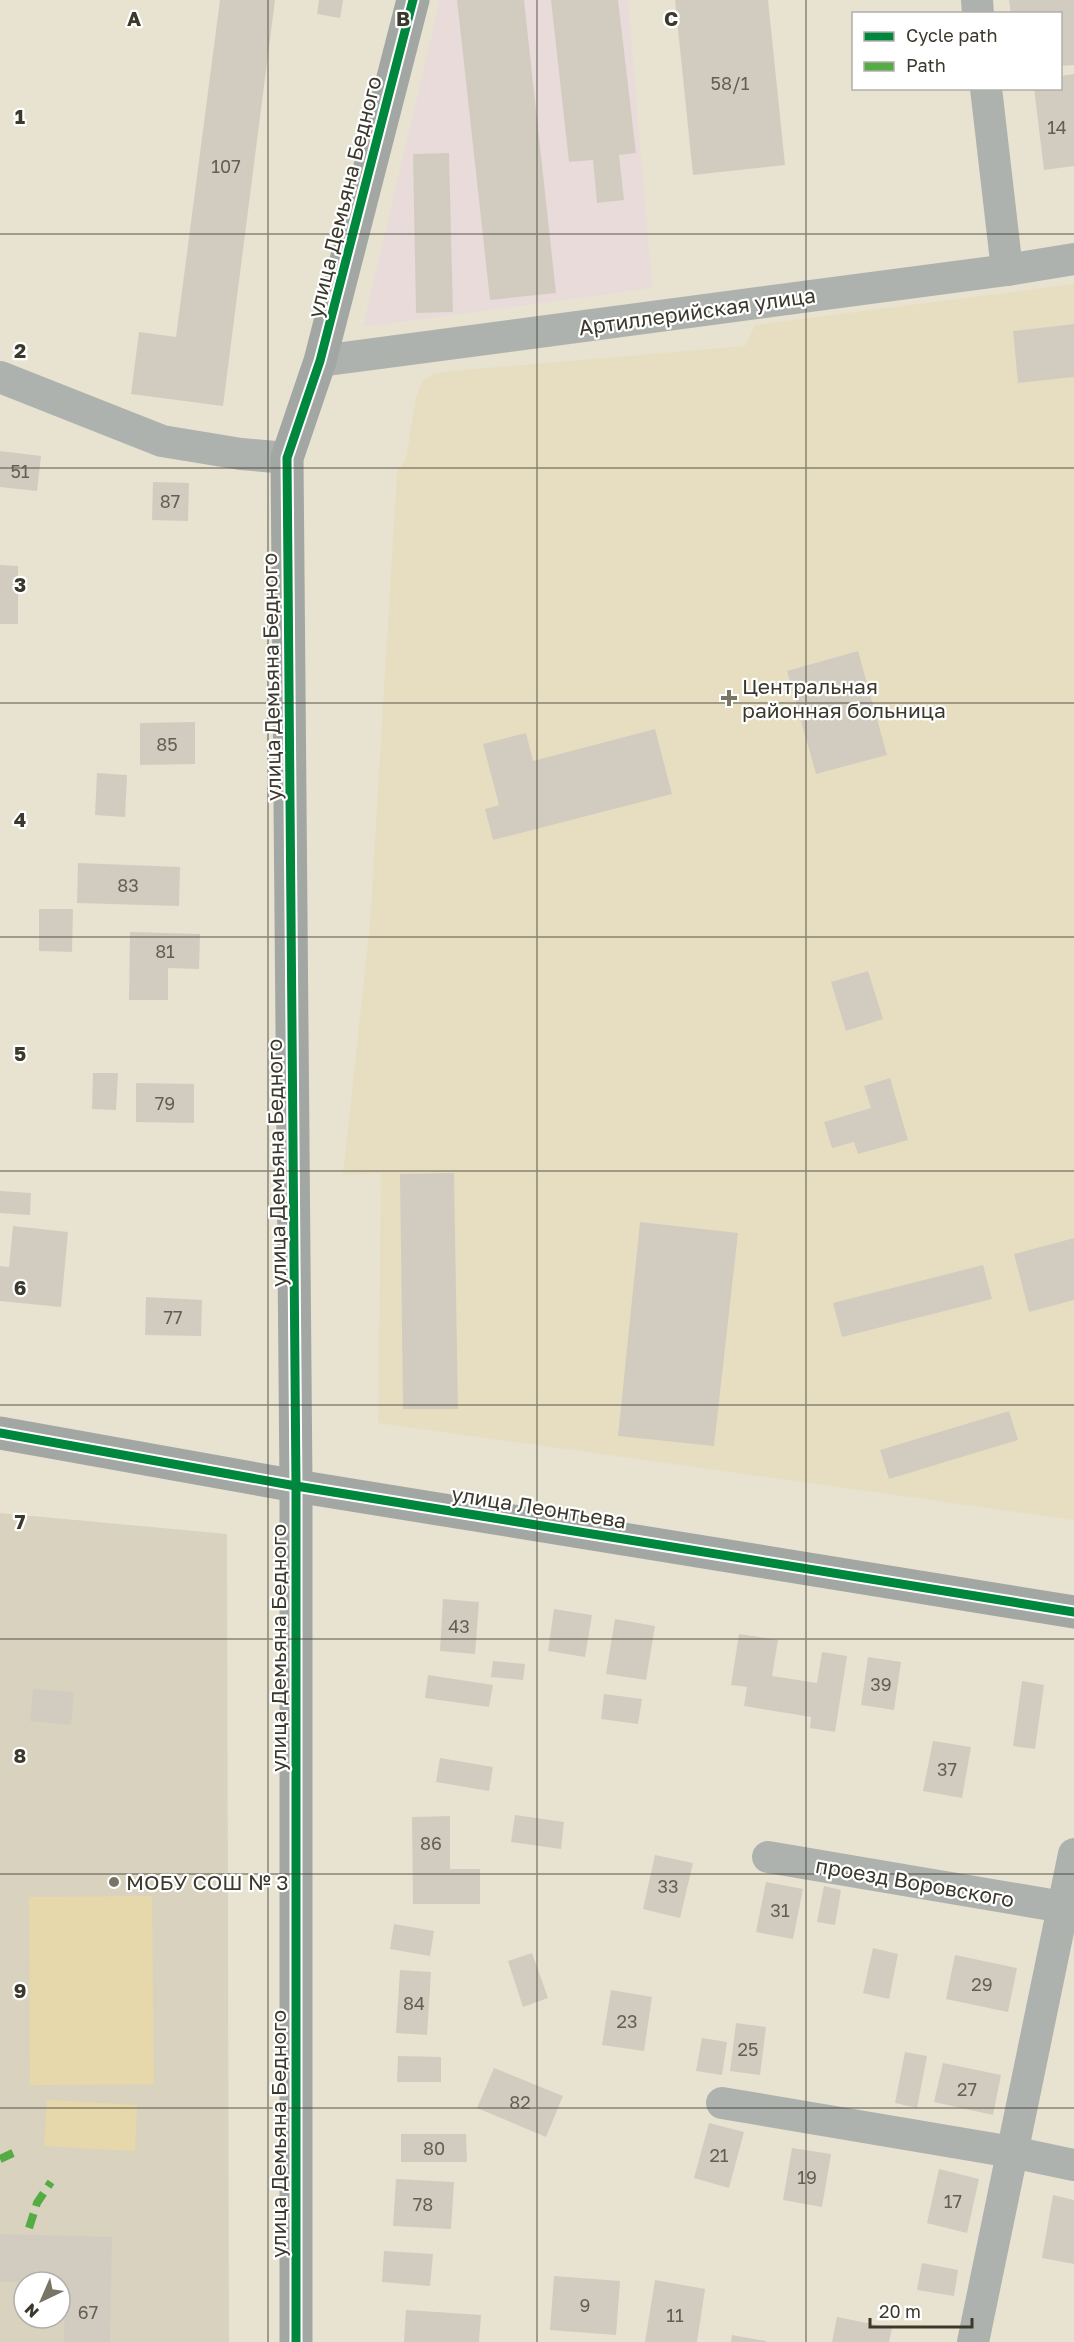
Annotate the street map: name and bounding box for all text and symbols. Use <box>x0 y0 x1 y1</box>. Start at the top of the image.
text: A <box>127 6 141 30</box>
text: B <box>396 6 410 30</box>
text: C <box>664 6 678 30</box>
legend <box>852 12 1062 90</box>
text: Cycle path <box>906 24 998 46</box>
text: Path <box>906 54 946 76</box>
house number: 58/1 <box>711 72 750 94</box>
street label: улица Демьяна Бедного <box>301 73 387 321</box>
text: 1 <box>15 104 25 128</box>
house number: 14 <box>1047 116 1067 138</box>
house number: 107 <box>211 155 241 177</box>
street label: Артиллерийская улица <box>577 281 817 341</box>
text: 2 <box>14 338 26 362</box>
house number: 51 <box>10 460 30 482</box>
house number: 87 <box>160 490 180 512</box>
street label: улица Демьяна Бедного <box>256 553 286 801</box>
text: 3 <box>14 572 26 596</box>
place label: Центральная районная больница <box>742 673 946 723</box>
marker: Центральная районная больница <box>720 689 738 707</box>
house number: 85 <box>156 733 178 755</box>
text: 4 <box>14 807 26 831</box>
house number: 83 <box>117 874 139 896</box>
house number: 81 <box>155 940 175 962</box>
street label: улица Демьяна Бедного <box>261 1039 291 1287</box>
text: 5 <box>14 1041 26 1065</box>
house number: 79 <box>155 1092 175 1114</box>
text: 6 <box>14 1275 26 1299</box>
house number: 77 <box>163 1306 183 1328</box>
street label: улица Леонтьева <box>450 1480 628 1534</box>
text: 7 <box>15 1509 26 1533</box>
street label: улица Демьяна Бедного <box>265 1524 291 1772</box>
house number: 43 <box>448 1615 470 1637</box>
house number: 39 <box>870 1673 892 1695</box>
text: 8 <box>14 1743 26 1767</box>
house number: 37 <box>937 1758 957 1780</box>
house number: 86 <box>420 1832 442 1854</box>
street label: проезд Воровского <box>814 1852 1016 1912</box>
place label: МОБУ СОШ № 3 <box>126 1869 288 1895</box>
marker: МОБУ СОШ № 3 <box>107 1875 121 1889</box>
house number: 33 <box>657 1875 679 1897</box>
house number: 31 <box>770 1899 790 1921</box>
house number: 29 <box>971 1973 993 1995</box>
text: 9 <box>14 1978 26 2002</box>
house number: 84 <box>403 1992 425 2014</box>
street label: улица Демьяна Бедного <box>265 2010 291 2258</box>
house number: 23 <box>617 2010 637 2032</box>
house number: 25 <box>738 2038 758 2060</box>
house number: 27 <box>957 2078 977 2100</box>
house number: 82 <box>509 2091 531 2113</box>
house number: 80 <box>423 2137 445 2159</box>
house number: 21 <box>709 2144 729 2166</box>
house number: 19 <box>797 2166 817 2188</box>
house number: 17 <box>944 2190 962 2212</box>
house number: 78 <box>413 2193 433 2215</box>
north arrow <box>12 2270 72 2330</box>
scale bar <box>870 2291 972 2329</box>
house number: 9 <box>580 2294 590 2316</box>
text: N <box>20 2299 43 2322</box>
text: 20 m <box>879 2300 921 2322</box>
house number: 67 <box>78 2301 98 2323</box>
house number: 11 <box>666 2304 684 2326</box>

